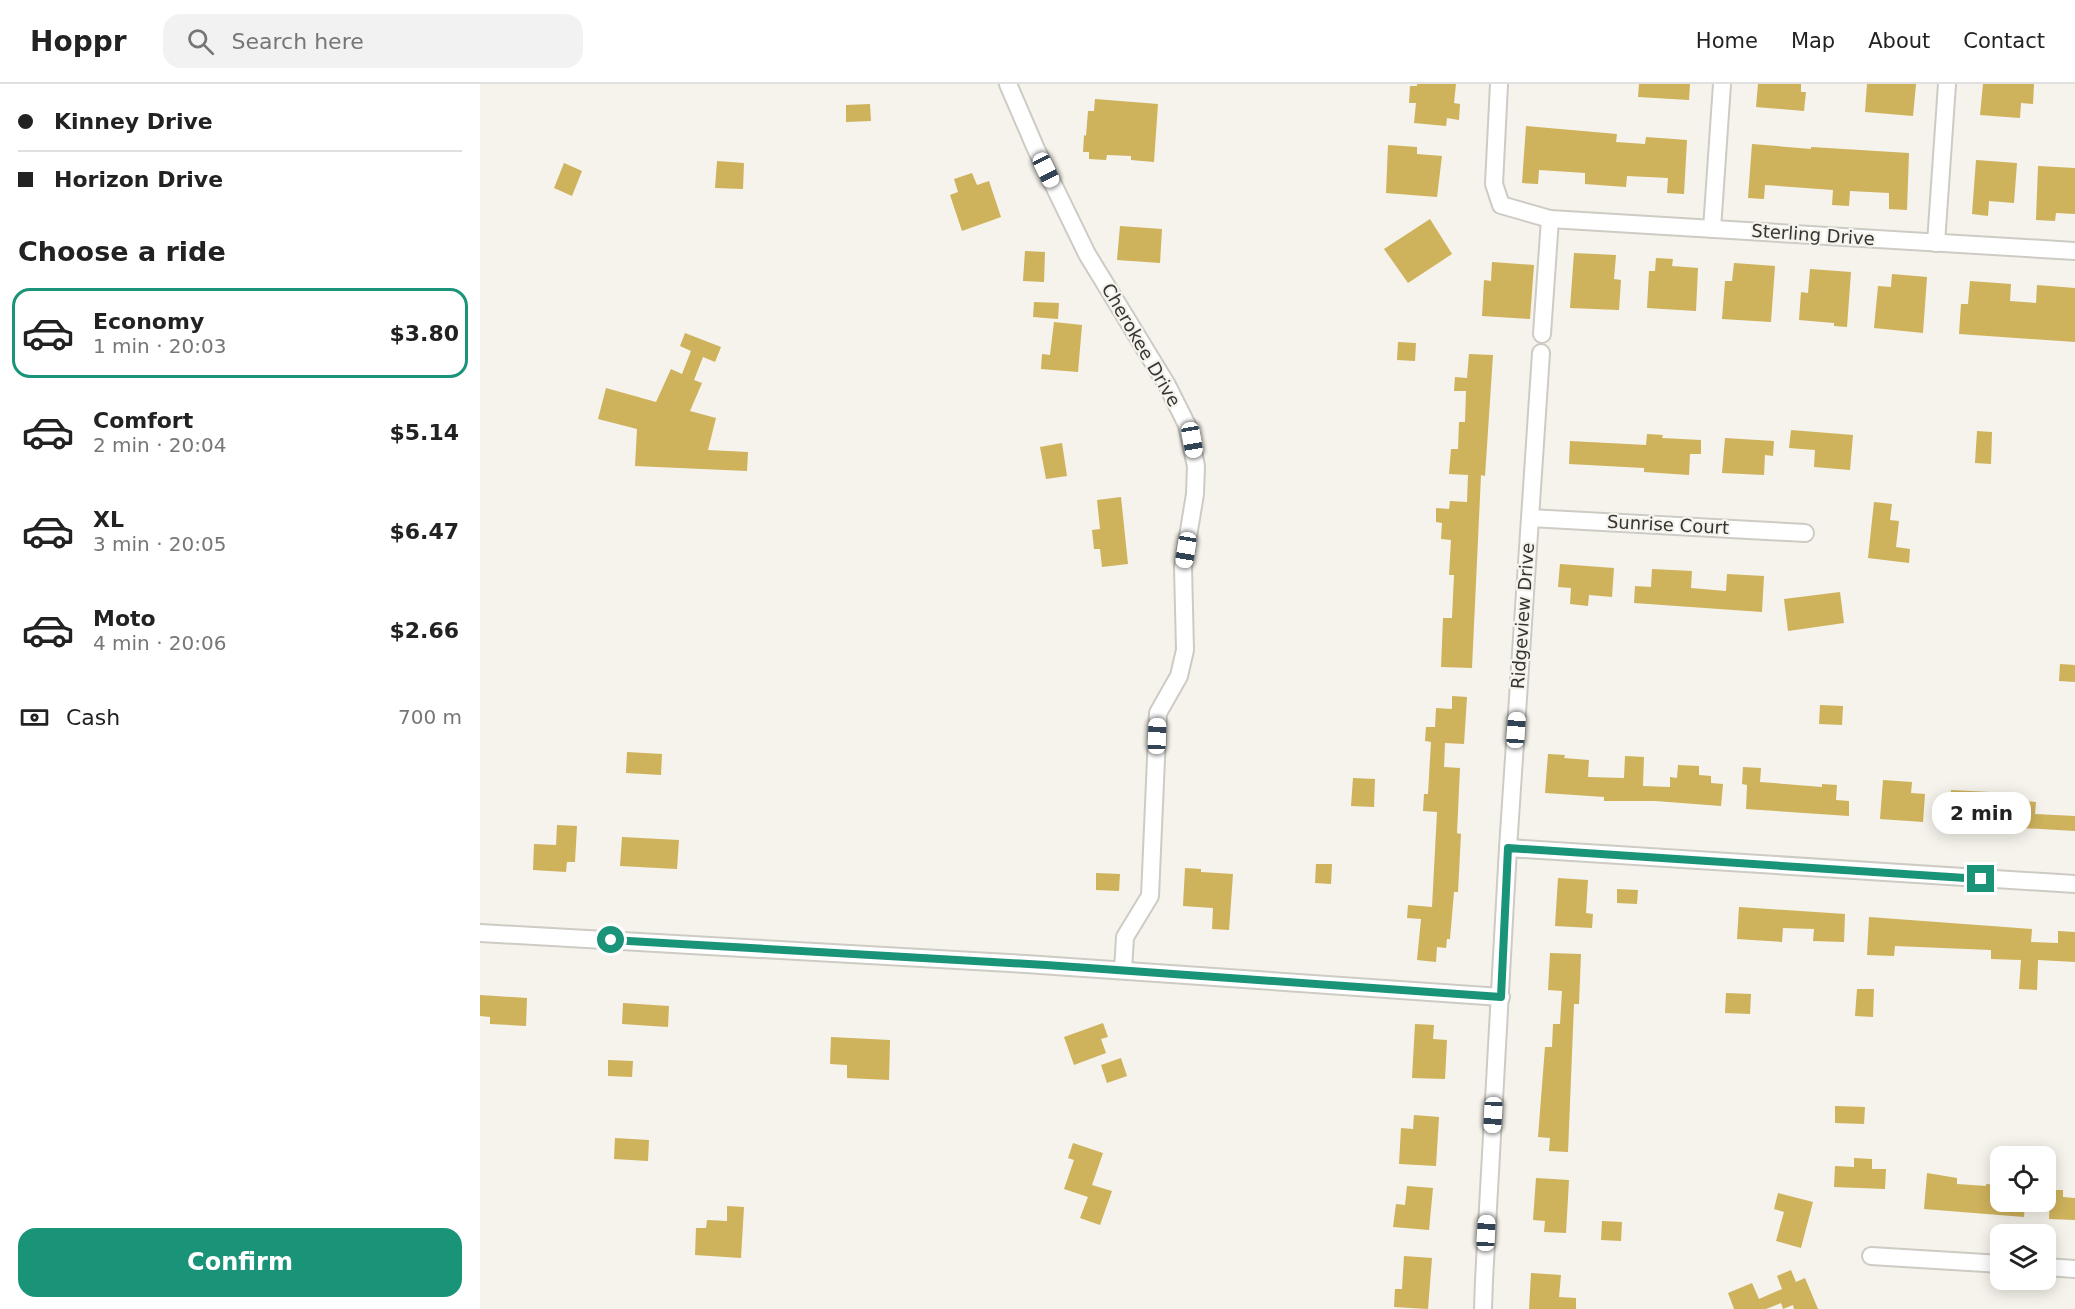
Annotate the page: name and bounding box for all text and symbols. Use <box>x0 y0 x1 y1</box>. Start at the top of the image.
search box <box>163 14 583 68</box>
text: Hoppr <box>30 25 127 58</box>
icon: search <box>184 25 217 58</box>
text: Search here <box>232 29 364 54</box>
text: Home <box>1696 29 1758 53</box>
text: Map <box>1791 29 1835 53</box>
text: About <box>1868 29 1930 53</box>
text: Contact <box>1963 29 2045 53</box>
text: Kinney Drive <box>54 109 213 134</box>
car <box>1030 150 1062 190</box>
text: Horizon Drive <box>54 167 223 192</box>
street label: Sterling Drive <box>1751 220 1875 249</box>
text: Choose a ride <box>18 236 226 267</box>
street label: Cherokee Drive <box>1098 279 1185 410</box>
icon: car <box>21 306 75 360</box>
text: Economy <box>93 309 204 334</box>
text: $3.80 <box>389 321 459 346</box>
text: 1 min · 20:03 <box>93 334 227 358</box>
icon: car <box>21 405 75 459</box>
text: Comfort <box>93 408 193 433</box>
text: $5.14 <box>389 420 459 445</box>
car <box>1180 421 1204 459</box>
text: 2 min · 20:04 <box>93 433 227 457</box>
icon: car <box>21 504 75 558</box>
text: XL <box>93 507 124 532</box>
street label: Sunrise Court <box>1606 511 1730 538</box>
text: $6.47 <box>389 519 459 544</box>
car <box>1174 531 1198 569</box>
text: 3 min · 20:05 <box>93 532 227 556</box>
street label: Ridgeview Drive <box>1507 542 1538 690</box>
icon: car <box>21 603 75 657</box>
text: Moto <box>93 606 156 631</box>
text: $2.66 <box>389 618 459 643</box>
text: 4 min · 20:06 <box>93 631 227 655</box>
icon: cash <box>18 701 51 734</box>
text: Cash <box>66 705 120 730</box>
text: 700 m <box>398 705 462 729</box>
car <box>1506 711 1526 749</box>
car <box>1147 718 1167 754</box>
callout: 2 min <box>1932 792 2030 834</box>
text: 2 min <box>1950 801 2013 825</box>
route end <box>1967 865 1994 892</box>
route start <box>597 926 624 953</box>
car <box>1483 1097 1503 1133</box>
map controls <box>1990 1146 2056 1290</box>
button: locate <box>1990 1146 2056 1212</box>
car <box>1476 1215 1496 1251</box>
button: layers <box>1990 1224 2056 1290</box>
button: Confirm <box>18 1228 462 1297</box>

